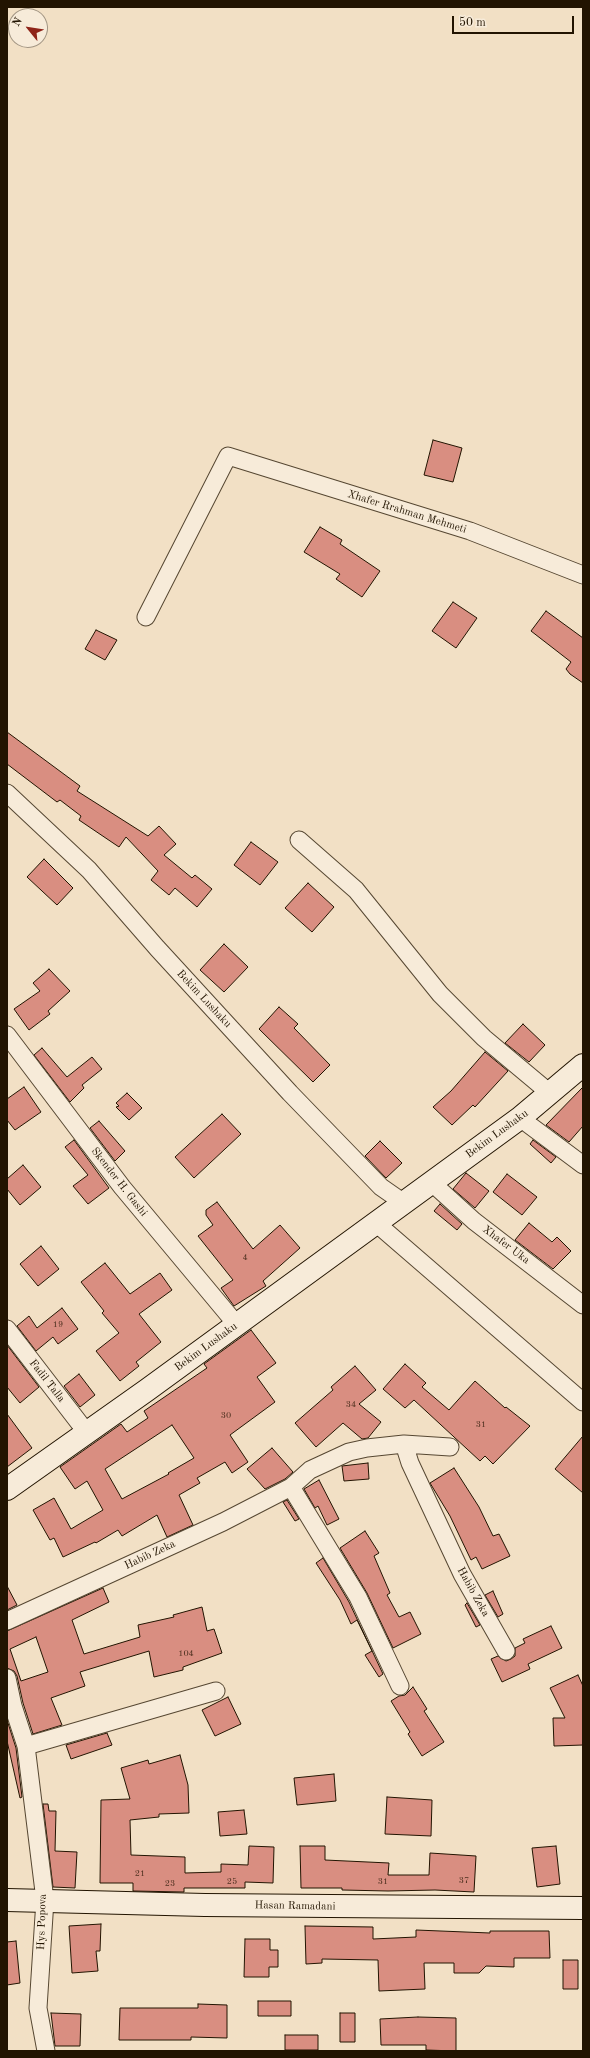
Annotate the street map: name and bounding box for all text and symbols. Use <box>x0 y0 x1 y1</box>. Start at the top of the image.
north arrow <box>8 8 48 48</box>
scale bar <box>454 8 576 34</box>
text: N <box>11 16 25 29</box>
text: 50 m <box>459 17 486 29</box>
street label: Xhafer Rrahman Mehmeti <box>346 488 468 536</box>
street label: Bekim Lushaku <box>174 967 234 1031</box>
street label: Bekim Lushaku <box>463 1107 531 1161</box>
street label: Skender H. Gashi <box>88 1145 150 1219</box>
street label: Xhafer Uka <box>480 1223 532 1267</box>
house number: 4 <box>242 1253 248 1263</box>
house number: 19 <box>53 1320 63 1330</box>
street label: Bekim Lushaku <box>172 1320 240 1374</box>
street label: Fadil Talla <box>26 1357 68 1405</box>
house number: 34 <box>346 1400 356 1410</box>
house number: 30 <box>221 1411 231 1421</box>
house number: 31 <box>476 1420 486 1430</box>
street label: Habib Zeka <box>122 1537 178 1573</box>
street label: Habib Zeka <box>454 1565 492 1619</box>
house number: 104 <box>178 1649 194 1659</box>
house number: 21 <box>135 1869 145 1879</box>
house number: 37 <box>459 1876 469 1886</box>
house number: 25 <box>227 1877 237 1887</box>
house number: 31 <box>378 1877 388 1887</box>
house number: 23 <box>165 1879 175 1889</box>
street label: Hys Popova <box>34 1894 50 1950</box>
street label: Hasan Ramadani <box>254 1899 336 1913</box>

